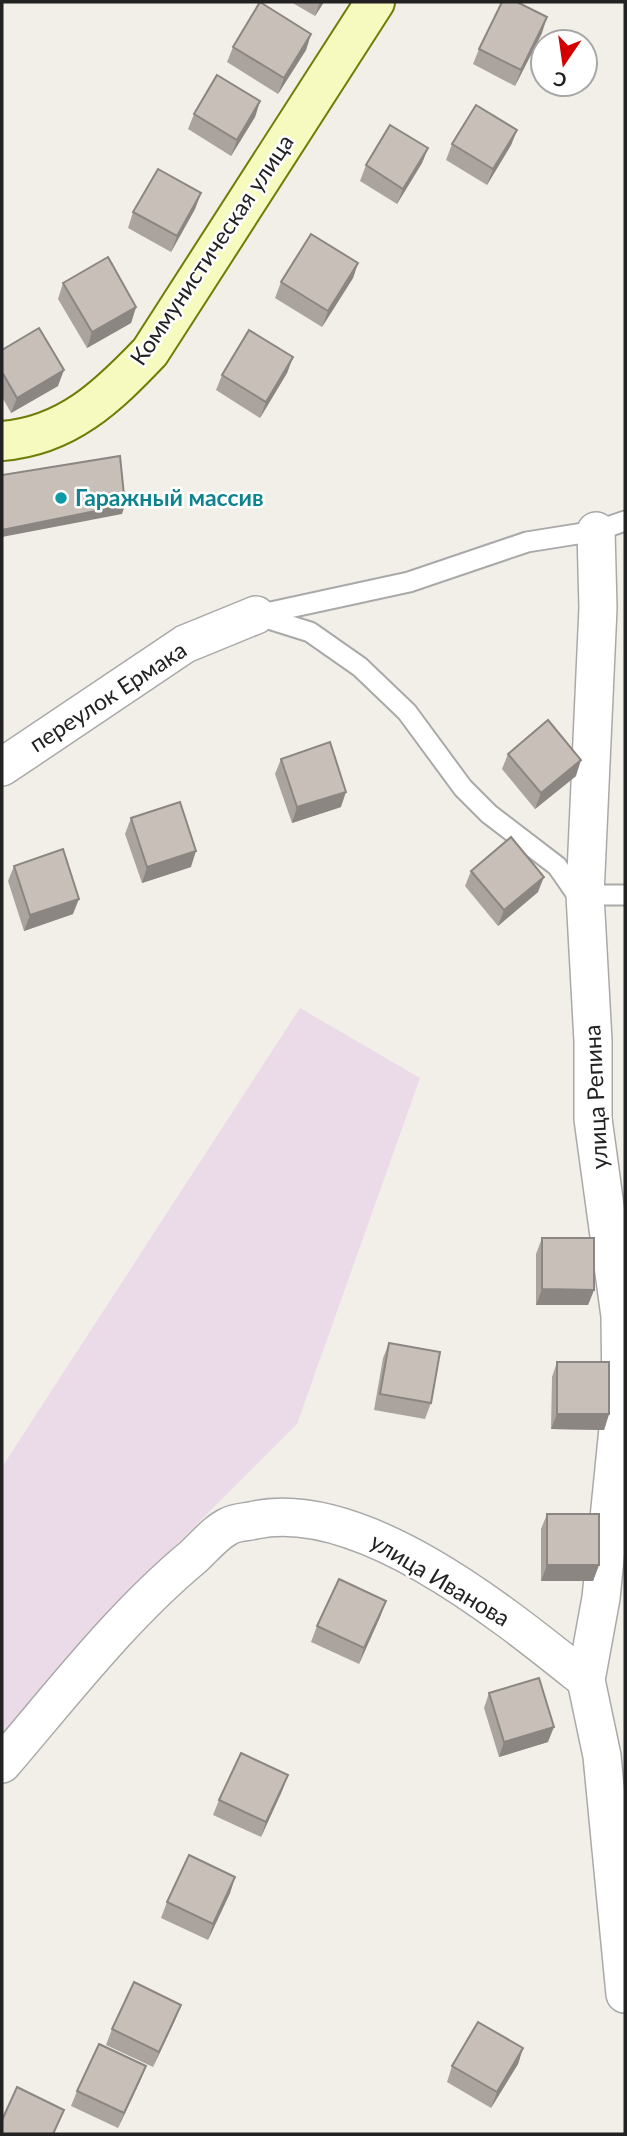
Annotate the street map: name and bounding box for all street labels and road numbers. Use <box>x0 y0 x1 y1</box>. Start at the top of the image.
street label: Коммунистическая улица <box>123 129 299 370</box>
street label: переулок Ермака <box>24 635 191 757</box>
street label: улица Репина <box>577 1024 613 1170</box>
street label: улица Иванова <box>366 1527 515 1632</box>

